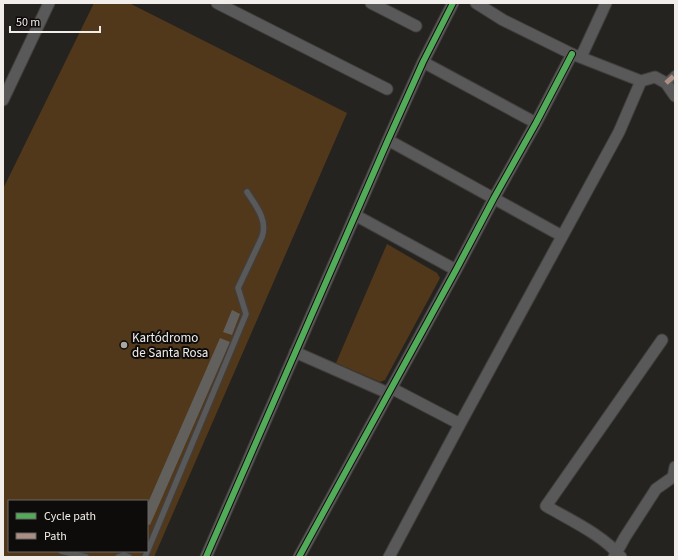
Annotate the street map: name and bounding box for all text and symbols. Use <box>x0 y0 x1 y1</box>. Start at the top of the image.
scale bar <box>10 8 100 34</box>
text: 50 m <box>16 14 40 31</box>
place label: Kartódromo de Santa Rosa <box>132 329 208 362</box>
marker: Kartódromo de Santa Rosa <box>119 340 129 350</box>
legend <box>8 500 148 552</box>
text: Cycle path <box>44 508 96 525</box>
text: Path <box>44 528 67 545</box>

